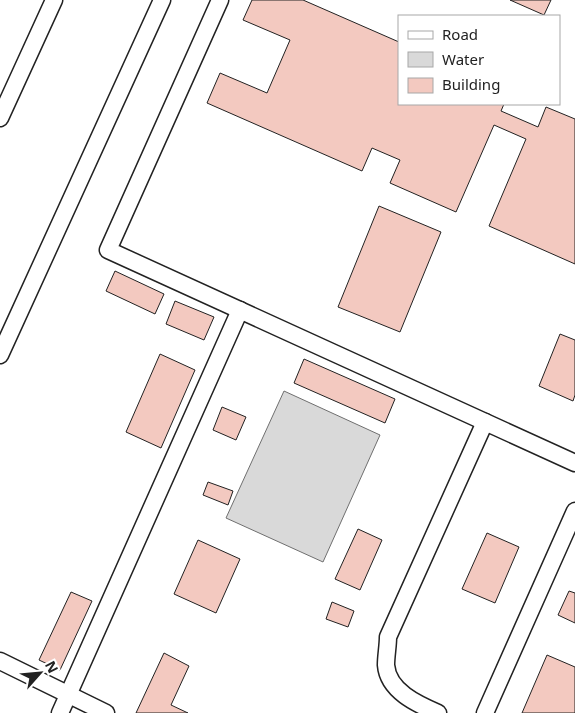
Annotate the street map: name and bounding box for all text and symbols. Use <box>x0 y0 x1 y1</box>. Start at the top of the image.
legend <box>398 15 560 105</box>
text: Road <box>442 24 478 44</box>
text: Water <box>442 49 484 69</box>
text: Building <box>442 74 500 94</box>
north arrow <box>15 648 65 698</box>
text: N <box>41 657 63 676</box>

